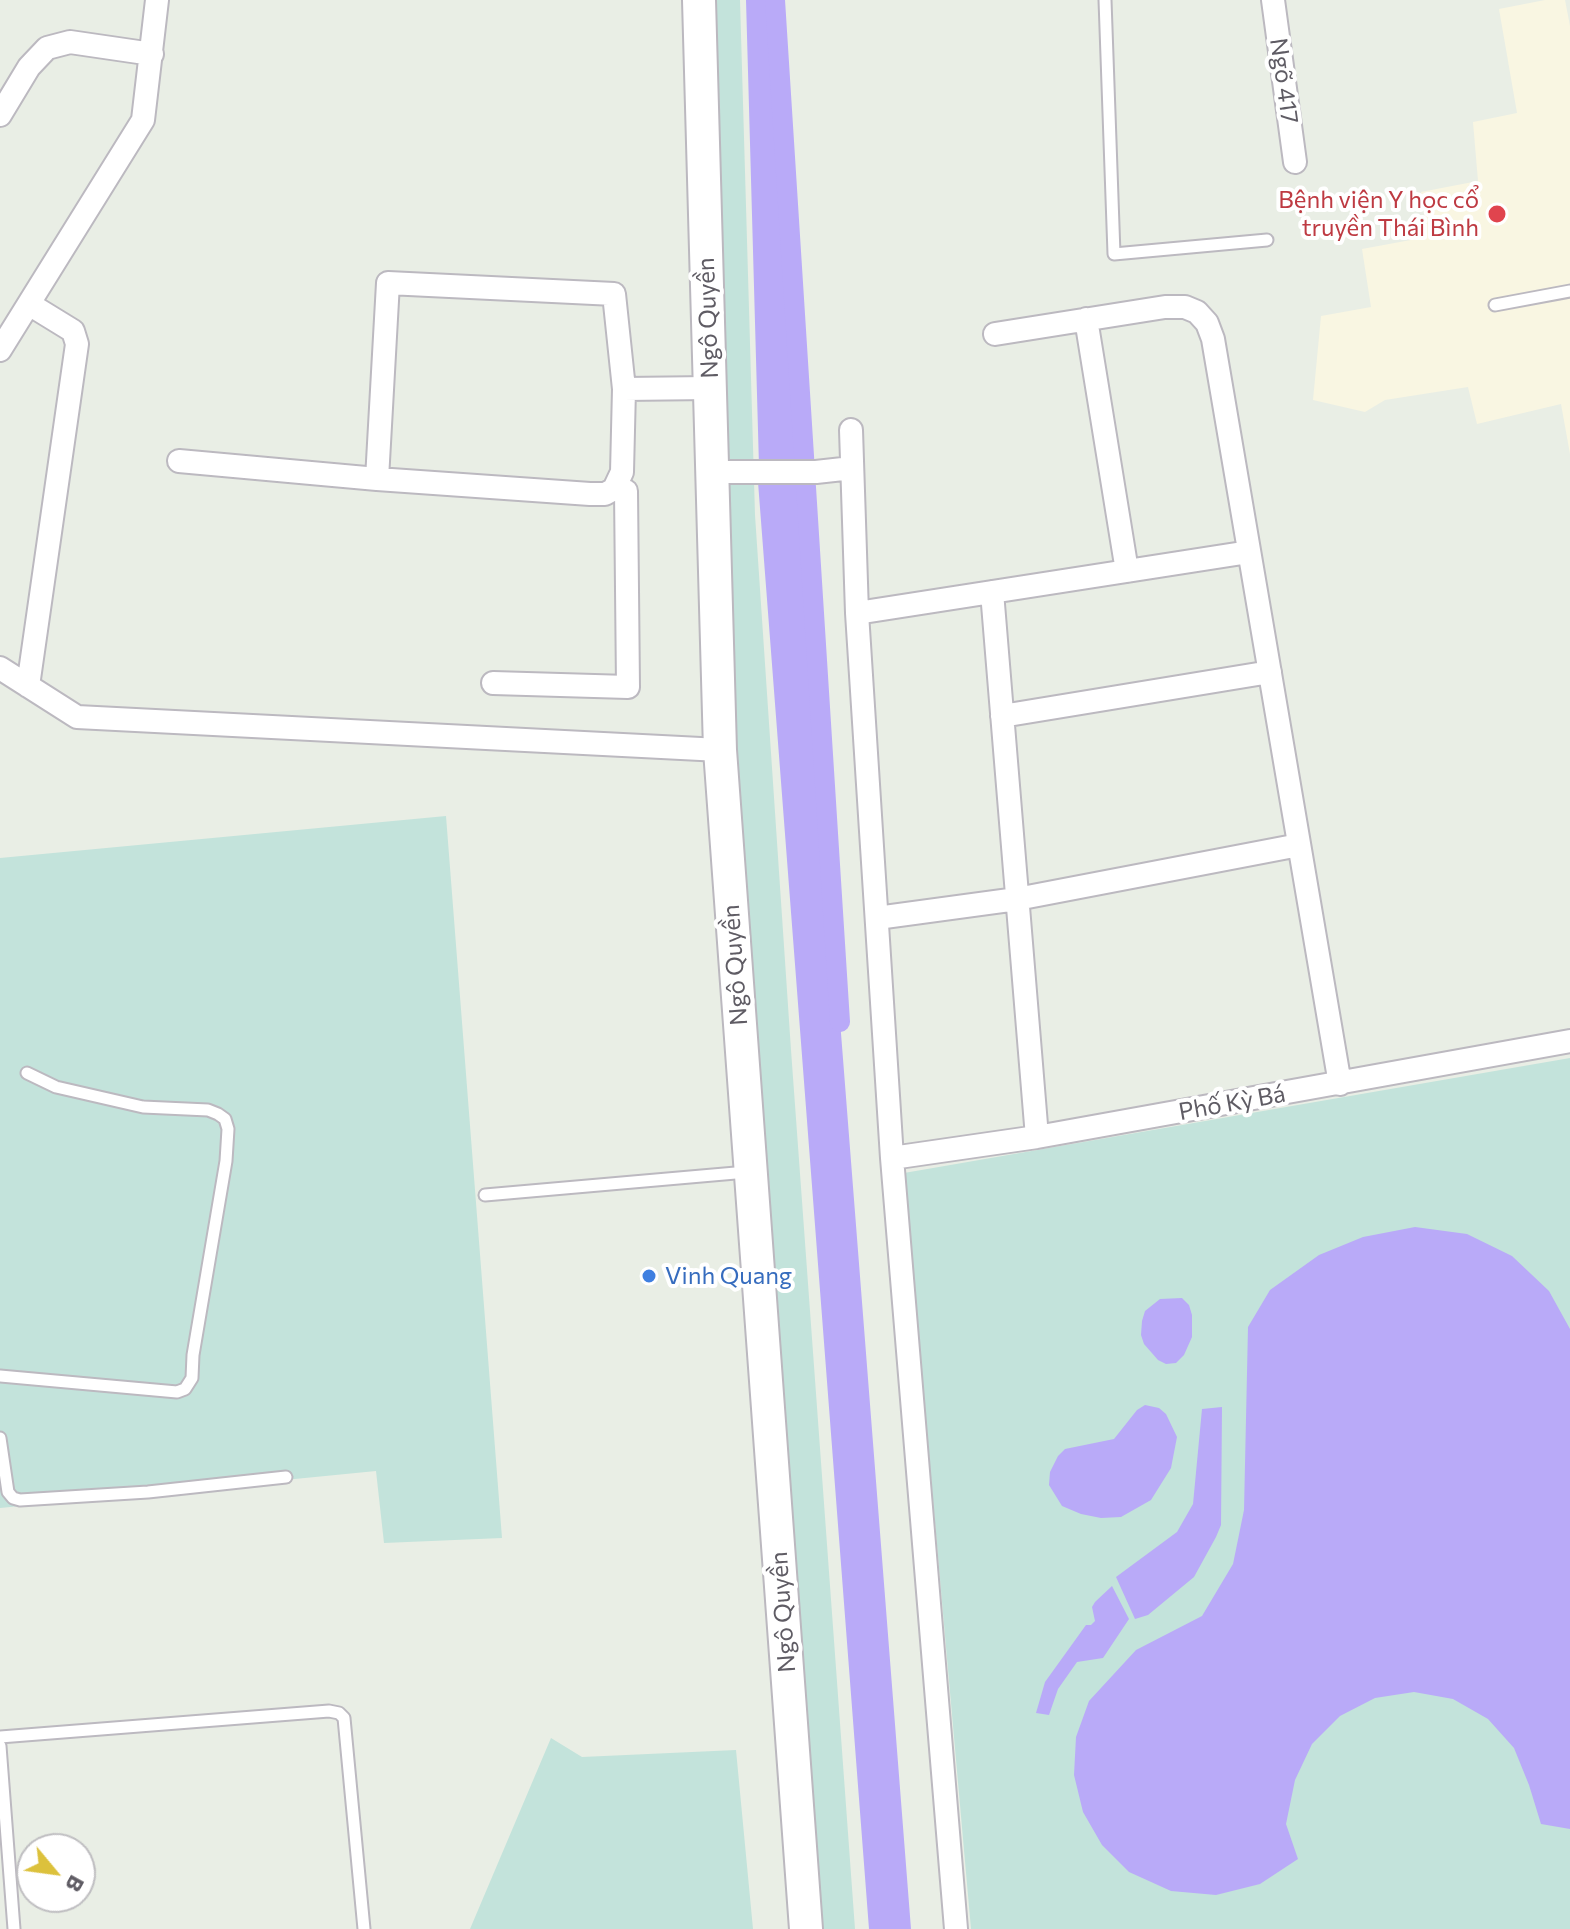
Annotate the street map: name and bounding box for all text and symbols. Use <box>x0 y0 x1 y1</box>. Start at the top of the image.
street label: Ngõ 417 <box>1264 36 1304 126</box>
place label: Bệnh viện Y học cổ truyền Thái Bình <box>1278 186 1479 242</box>
marker: Bệnh viện Y học cổ truyền Thái Bình <box>1486 203 1508 225</box>
street label: Ngô Quyền <box>691 257 725 379</box>
street label: Ngô Quyền <box>716 904 754 1026</box>
street label: Phố Kỳ Bá <box>1176 1079 1288 1127</box>
place label: Vinh Quang <box>665 1262 792 1290</box>
marker: Vinh Quang <box>640 1267 658 1285</box>
street label: Ngô Quyền <box>764 1551 802 1673</box>
north arrow <box>16 1833 96 1913</box>
text: B <box>60 1871 91 1897</box>

